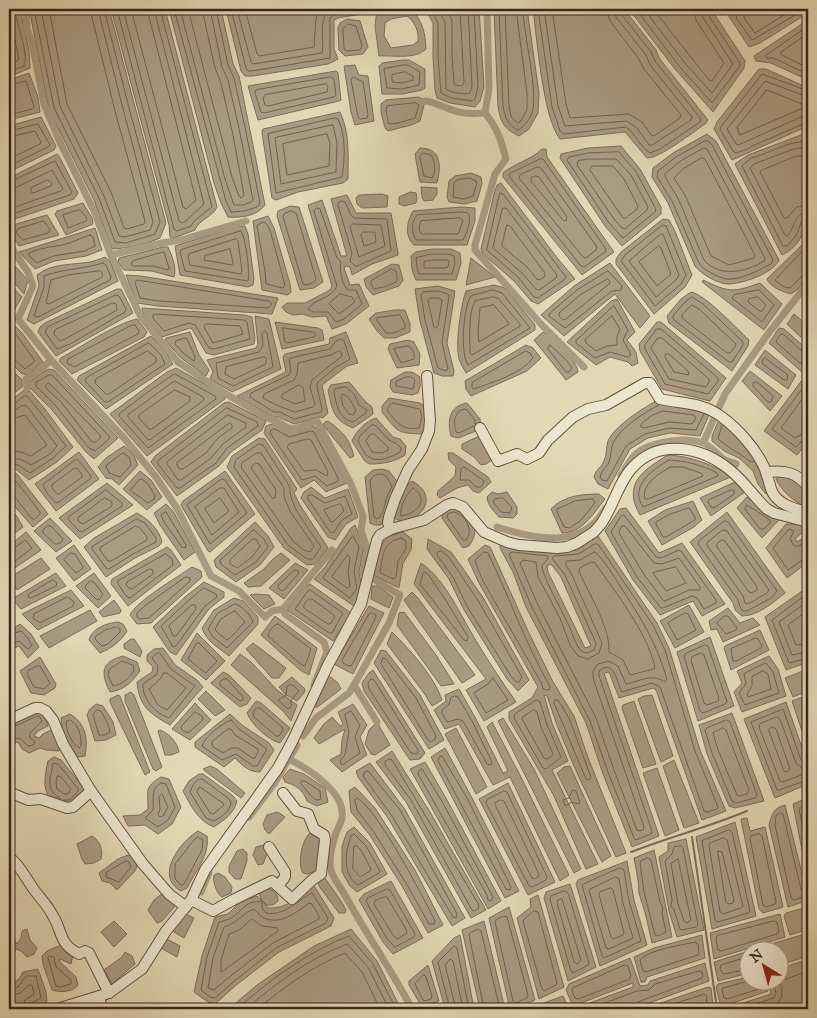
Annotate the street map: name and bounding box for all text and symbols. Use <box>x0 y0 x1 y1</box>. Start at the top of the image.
north arrow <box>740 940 790 990</box>
text: N <box>747 946 766 966</box>

